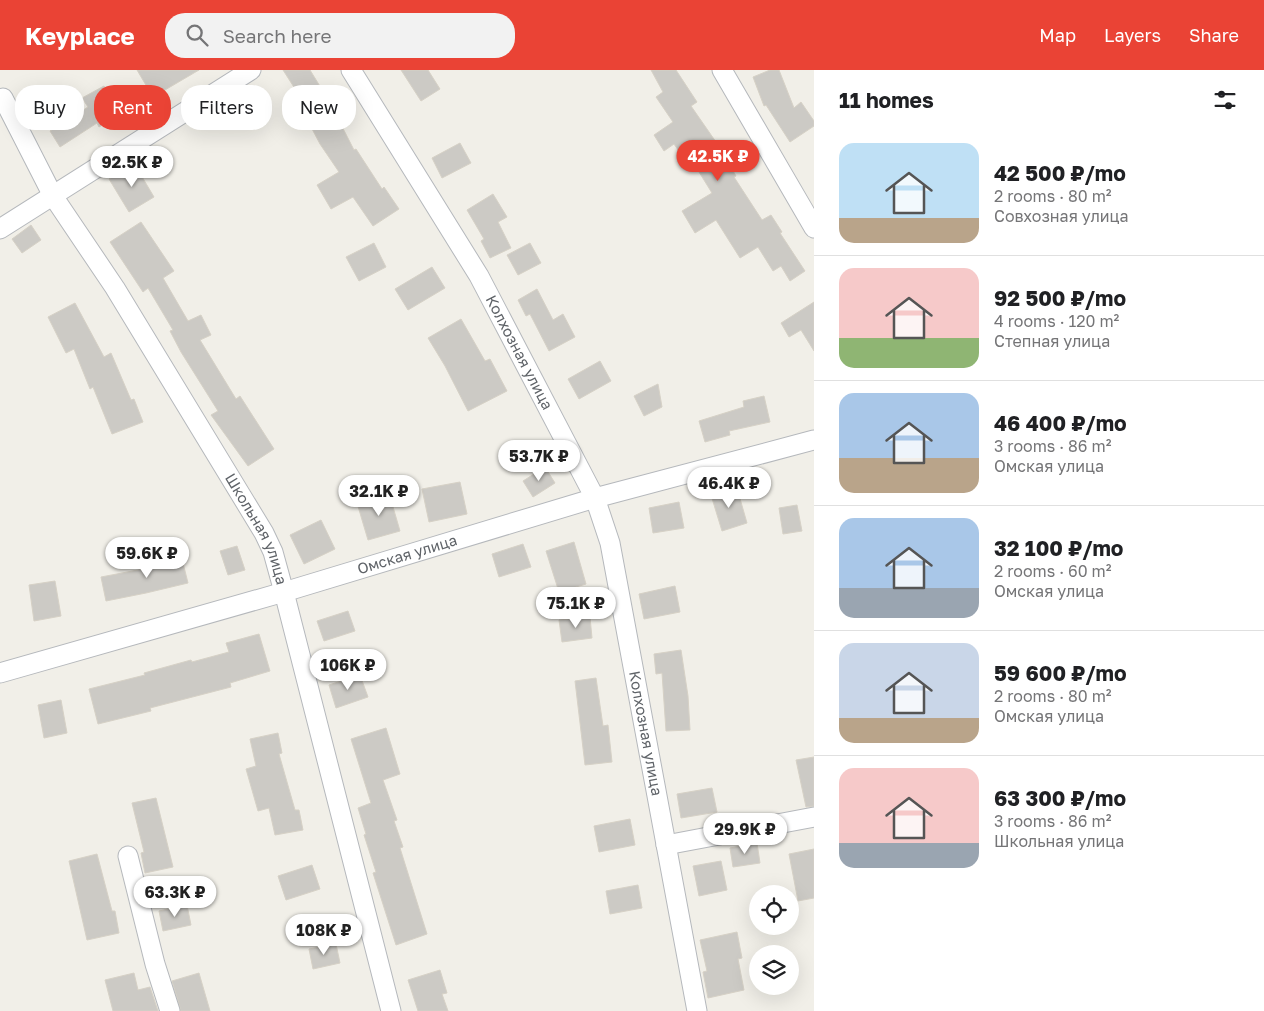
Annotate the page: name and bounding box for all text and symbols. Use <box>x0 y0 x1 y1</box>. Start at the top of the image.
search box <box>165 13 515 58</box>
text: Keyplace <box>25 21 135 50</box>
icon: search <box>183 21 211 49</box>
text: Search here <box>223 24 332 47</box>
text: Map <box>1039 24 1076 46</box>
text: Layers <box>1104 24 1161 46</box>
text: Share <box>1189 24 1239 46</box>
chip: Buy <box>15 85 84 130</box>
chip: Rent <box>94 85 171 130</box>
chip: Filters <box>181 85 272 130</box>
chip: New <box>282 85 356 130</box>
icon: filters <box>1211 86 1239 114</box>
text: 11 homes <box>839 87 934 113</box>
pin: 42.5K ₽ <box>672 140 764 182</box>
pin: 92.5K ₽ <box>86 146 178 188</box>
text: 42.5K ₽ <box>687 146 749 166</box>
text: 92.5K ₽ <box>101 152 163 172</box>
text: 42 500 ₽/mo <box>994 160 1126 186</box>
icon: home <box>879 163 939 223</box>
text: 2 rooms · 80 m² <box>994 186 1112 206</box>
text: Совхозная улица <box>994 206 1129 226</box>
text: 92 500 ₽/mo <box>994 285 1126 311</box>
icon: home <box>879 288 939 348</box>
street label: Колхозная улица <box>483 292 557 412</box>
text: 4 rooms · 120 m² <box>994 311 1119 331</box>
text: Степная улица <box>994 331 1110 351</box>
text: 46 400 ₽/mo <box>994 410 1127 436</box>
icon: home <box>879 413 939 473</box>
text: 3 rooms · 86 m² <box>994 436 1111 456</box>
pin: 53.7K ₽ <box>493 440 585 482</box>
text: 53.7K ₽ <box>509 446 569 466</box>
text: Омская улица <box>994 456 1104 476</box>
pin: 46.4K ₽ <box>683 466 775 509</box>
street label: Школьная улица <box>222 470 292 586</box>
text: 46.4K ₽ <box>698 473 760 493</box>
pin: 32.1K ₽ <box>333 474 425 517</box>
text: 32.1K ₽ <box>349 481 409 501</box>
street label: Омская улица <box>355 530 459 577</box>
text: 32 100 ₽/mo <box>994 535 1123 561</box>
pin: 59.6K ₽ <box>101 536 193 579</box>
icon: home <box>879 538 939 598</box>
text: 59.6K ₽ <box>116 543 178 563</box>
text: 2 rooms · 60 m² <box>994 561 1112 581</box>
text: Омская улица <box>994 581 1104 601</box>
pin: 75.1K ₽ <box>530 586 622 629</box>
text: 75.1K ₽ <box>547 593 605 613</box>
pin: 106K ₽ <box>307 648 389 691</box>
text: 106K ₽ <box>320 655 376 675</box>
text: 59 600 ₽/mo <box>994 660 1127 686</box>
icon: home <box>879 663 939 723</box>
street label: Колхозная улица <box>626 669 667 797</box>
text: 2 rooms · 80 m² <box>994 686 1112 706</box>
text: Омская улица <box>994 706 1104 726</box>
text: 63 300 ₽/mo <box>994 785 1126 811</box>
icon: home <box>879 788 939 848</box>
text: 3 rooms · 86 m² <box>994 811 1111 831</box>
pin: 29.9K ₽ <box>699 812 791 855</box>
text: 29.9K ₽ <box>714 819 776 839</box>
text: Школьная улица <box>994 831 1124 851</box>
pin: 63.3K ₽ <box>129 876 221 918</box>
text: 63.3K ₽ <box>144 882 206 902</box>
map controls <box>749 885 799 995</box>
button: locate <box>749 885 799 935</box>
pin: 108K ₽ <box>283 914 365 956</box>
text: 108K ₽ <box>296 920 352 940</box>
button: layers <box>749 945 799 995</box>

